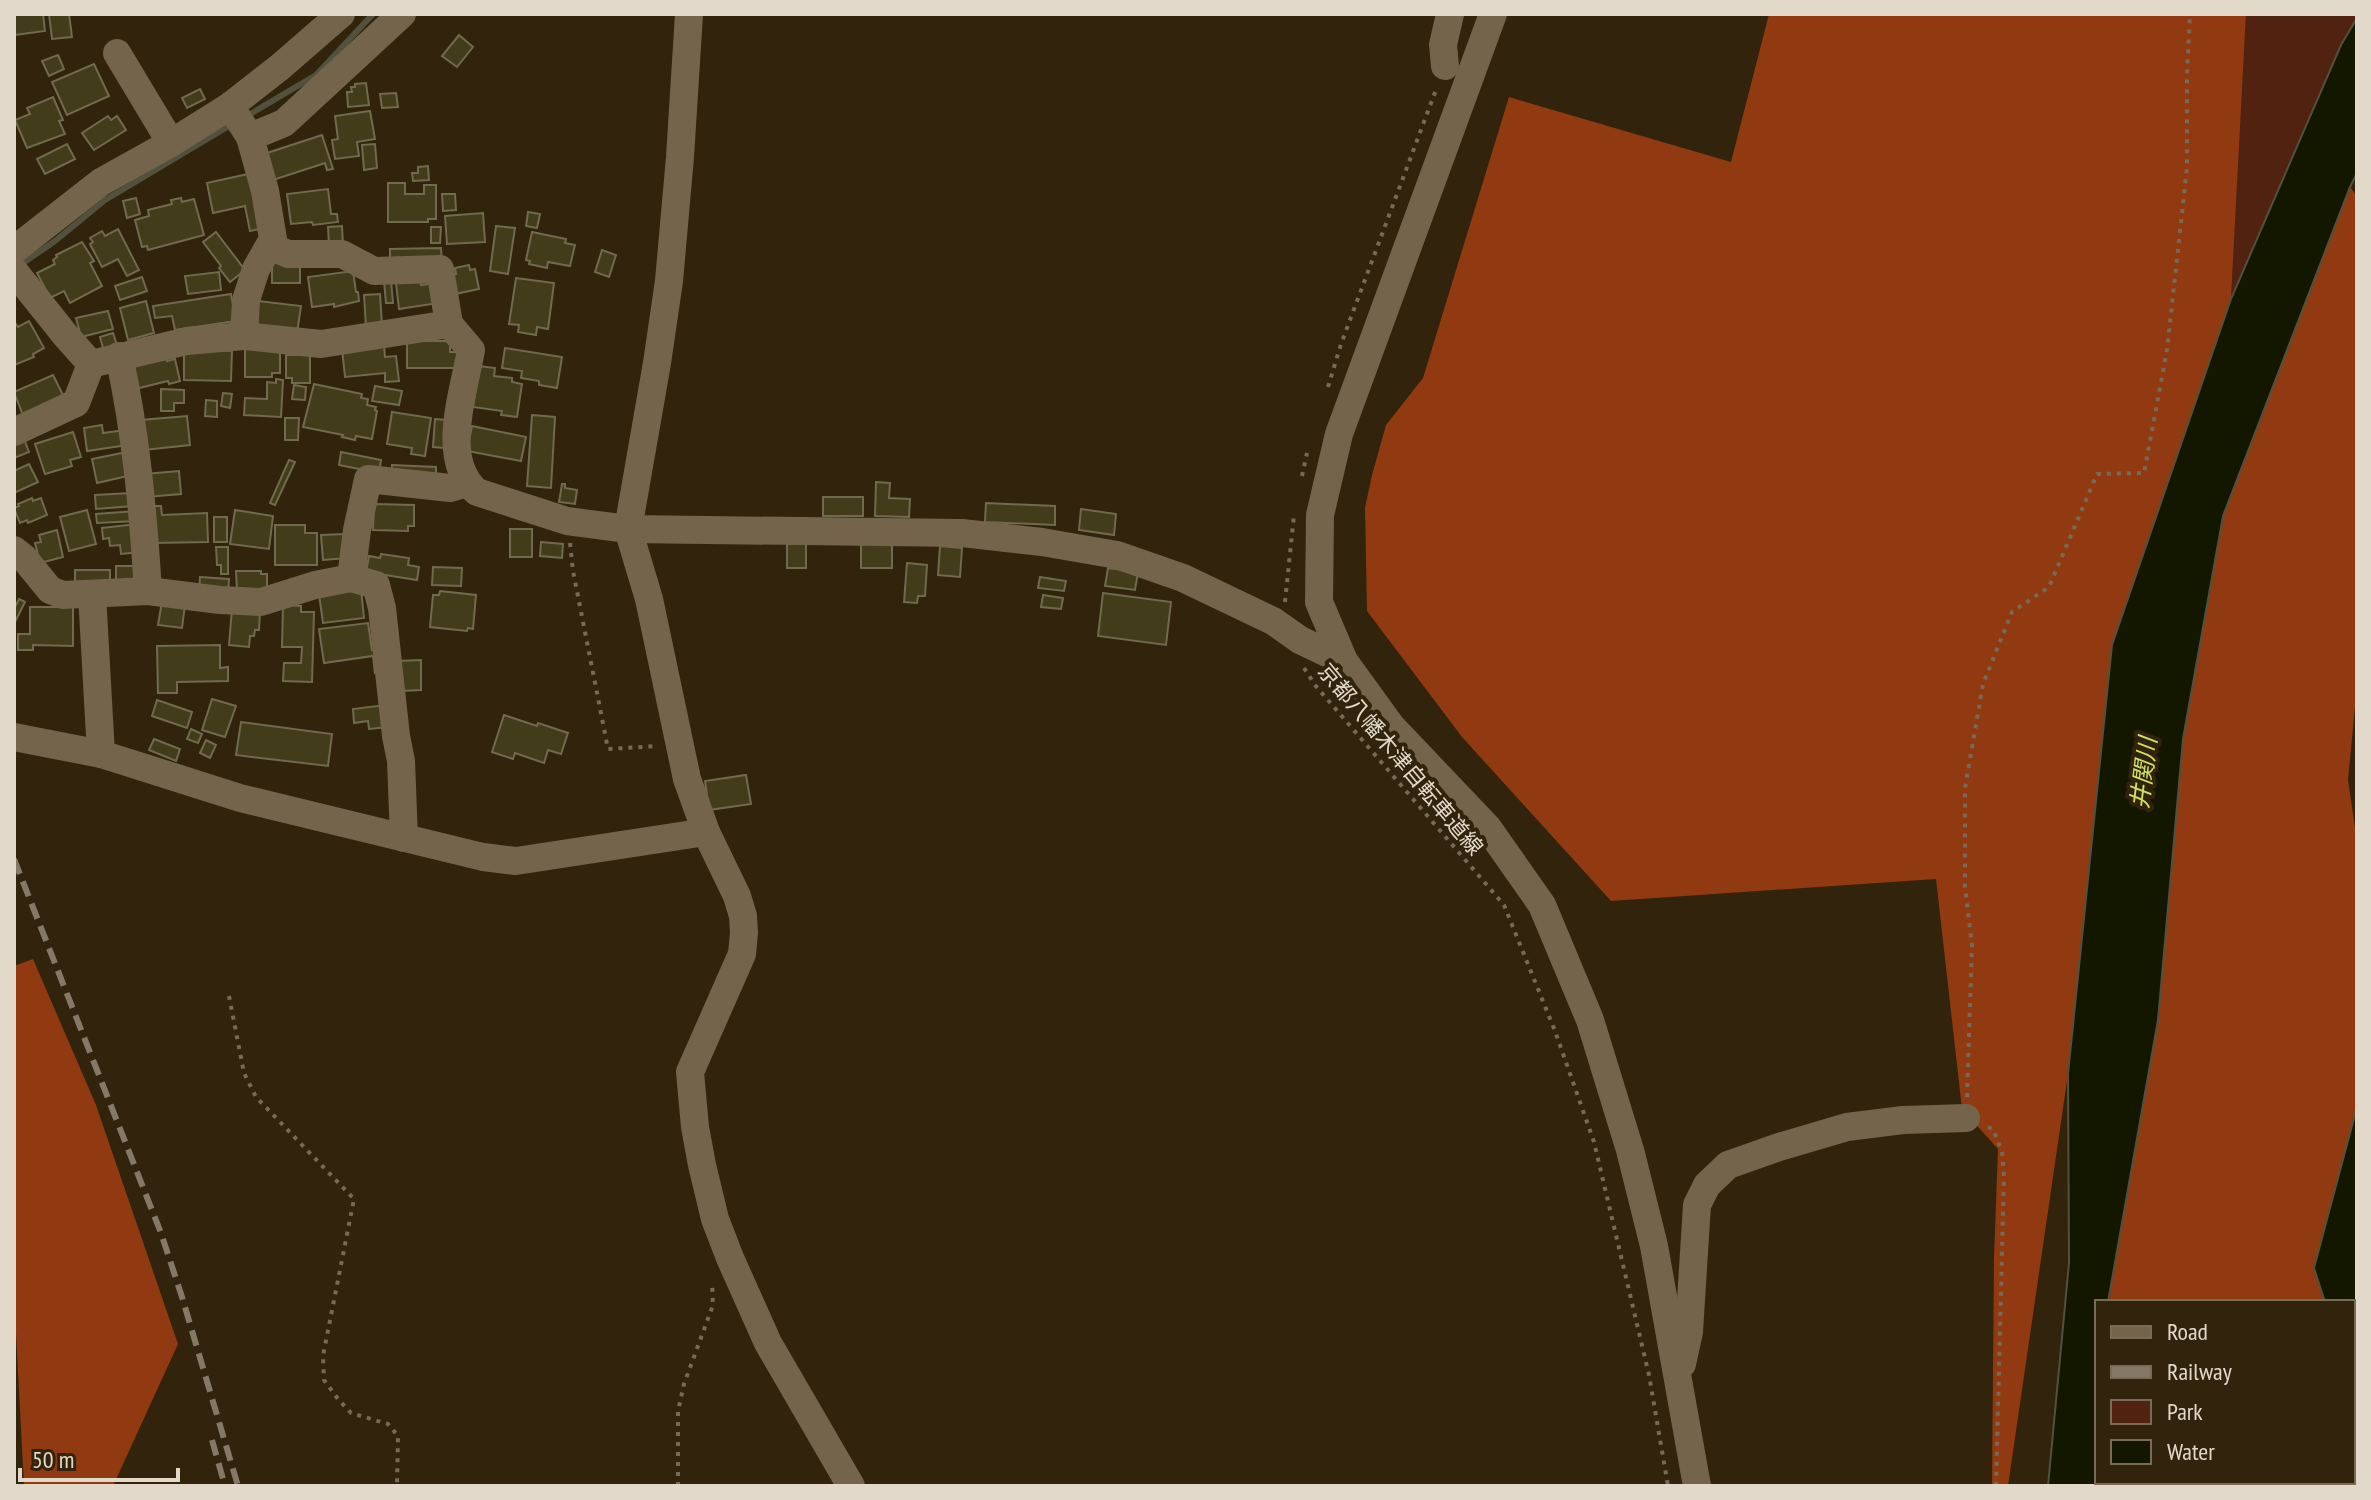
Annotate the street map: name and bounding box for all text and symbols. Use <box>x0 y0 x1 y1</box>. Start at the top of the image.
street label: 京都八幡木津自転車道線 <box>1312 657 1490 861</box>
water label: 井関川 <box>2124 732 2164 811</box>
legend <box>2095 1300 2355 1484</box>
text: Road <box>2167 1316 2208 1347</box>
text: Railway <box>2167 1356 2232 1387</box>
text: Park <box>2167 1396 2203 1427</box>
scale bar <box>20 1432 178 1482</box>
text: Water <box>2167 1436 2215 1467</box>
text: 50 m <box>32 1444 74 1475</box>

